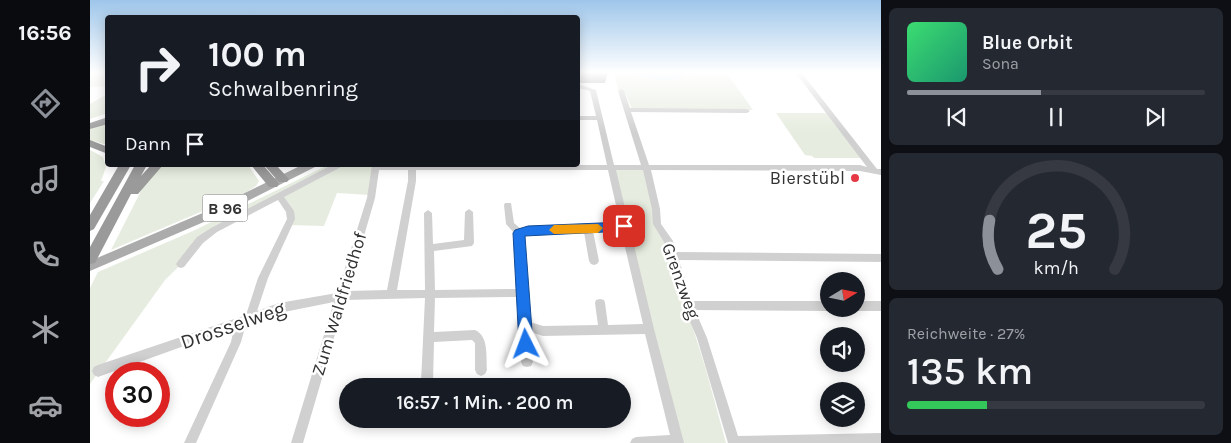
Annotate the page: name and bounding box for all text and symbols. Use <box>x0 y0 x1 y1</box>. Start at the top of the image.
text: 16:56 <box>18 20 72 46</box>
text: Blue Orbit <box>982 32 1073 54</box>
text: 100 m <box>208 34 307 75</box>
icon: right <box>125 35 190 100</box>
text: Sona <box>982 54 1019 73</box>
text: Schwalbenring <box>208 76 358 102</box>
icon: directions <box>28 86 63 121</box>
icon: previous <box>943 103 971 131</box>
icon: pause <box>1042 103 1070 131</box>
icon: next <box>1141 103 1169 131</box>
icon: arrive <box>181 130 209 158</box>
text: Dann <box>125 133 171 155</box>
icon: music <box>28 162 63 197</box>
place label: Bierstübl <box>770 167 845 189</box>
marker: Bierstübl <box>849 172 861 184</box>
road number: B 96 <box>202 194 248 222</box>
text: 25 <box>1025 200 1087 261</box>
pin <box>603 205 645 247</box>
icon: arrive <box>610 212 638 240</box>
street label: Zum Waldfriedhof <box>307 229 371 378</box>
icon: phone <box>28 237 63 272</box>
street label: Grenzweg <box>657 240 705 322</box>
text: km/h <box>1033 258 1079 279</box>
north arrow <box>820 272 865 318</box>
map controls <box>820 272 865 427</box>
street label: Drosselweg <box>177 296 289 354</box>
icon: climate <box>28 312 63 347</box>
position arrow <box>499 317 551 369</box>
text: Reichweite · 27% <box>907 324 1025 343</box>
button: sound <box>820 327 865 372</box>
text: 135 km <box>907 349 1033 394</box>
speed limit sign: 30 <box>105 362 170 427</box>
button: layers <box>820 382 865 427</box>
icon: car <box>28 388 63 423</box>
text: 16:57 · 1 Min. · 200 m <box>396 392 574 414</box>

